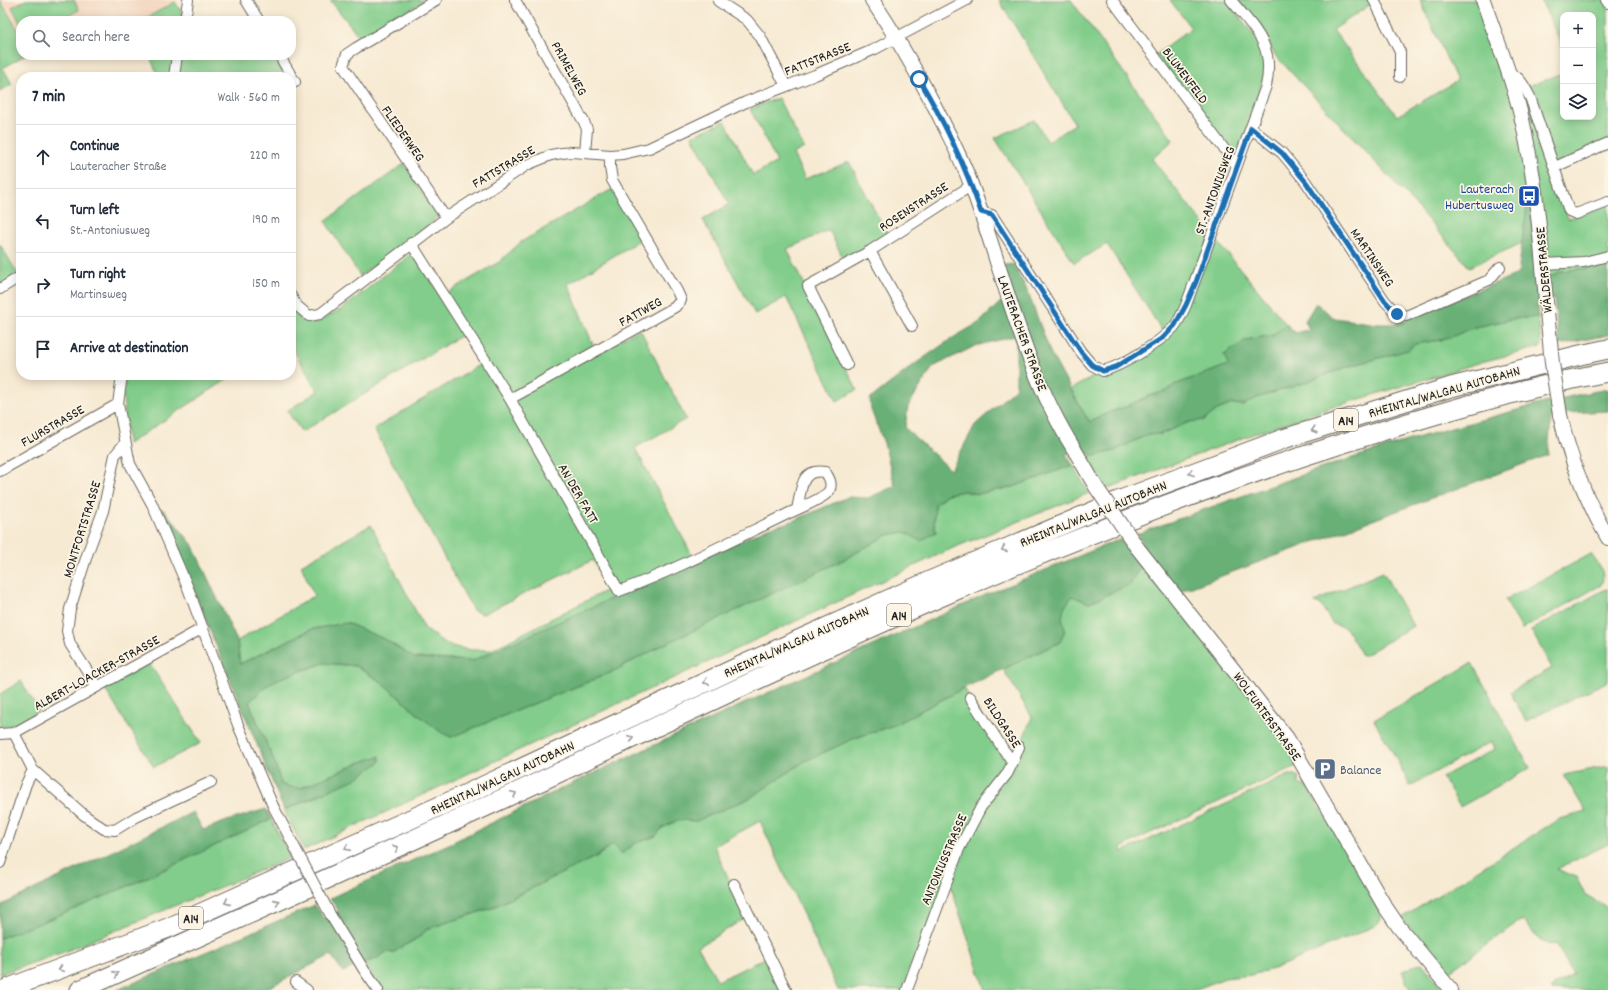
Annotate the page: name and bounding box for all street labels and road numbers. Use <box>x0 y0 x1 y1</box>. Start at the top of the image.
street label: FATTSTRASSE <box>782 37 855 82</box>
street label: PRIMELWEG <box>545 38 591 100</box>
street label: BLUMENFELD <box>1157 44 1212 109</box>
street label: FLIEDERWEG <box>376 102 429 166</box>
street label: FATTSTRASSE <box>469 141 540 194</box>
street label: ST.-ANTONIUSWEG <box>1191 144 1241 238</box>
street label: ROSENSTRASSE <box>875 177 953 238</box>
street label: MARTINSWEG <box>1344 225 1398 292</box>
street label: WÄLDERSTRASSE <box>1531 225 1559 314</box>
street label: LAUTERACHER STRASSE <box>991 273 1052 395</box>
street label: FATTWEG <box>616 293 666 333</box>
street label: RHEINTAL/WALGAU AUTOBAHN <box>1366 362 1523 424</box>
street label: FLURSTRASSE <box>17 400 89 453</box>
road number: A14 <box>1334 409 1358 431</box>
street label: AN DER FATT <box>552 460 603 528</box>
street label: RHEINTAL/WALGAU AUTOBAHN <box>1017 476 1170 554</box>
street label: MONTFORTSTRASSE <box>59 478 107 581</box>
street label: RHEINTAL/WALGAU AUTOBAHN <box>721 602 873 684</box>
road number: A14 <box>887 604 911 626</box>
street label: ALBERT-LOACKER-STRASSE <box>30 630 164 717</box>
street label: WOLFURTERSTRASSE <box>1227 669 1306 766</box>
street label: BILDGASSE <box>977 694 1026 753</box>
street label: RHEINTAL/WALGAU AUTOBAHN <box>427 737 578 821</box>
street label: ANTONIUSSTRASSE <box>917 810 973 908</box>
road number: A14 <box>179 907 203 929</box>

